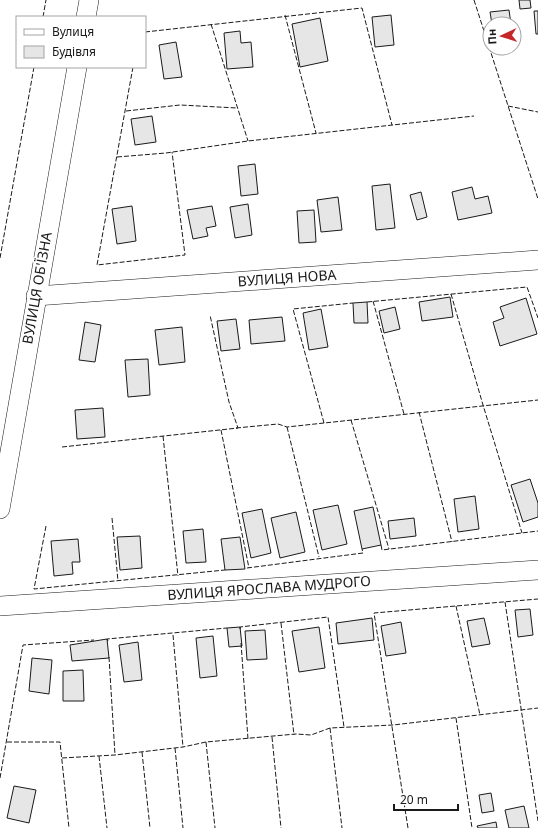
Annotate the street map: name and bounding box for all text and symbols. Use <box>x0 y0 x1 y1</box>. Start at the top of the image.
legend <box>16 16 146 68</box>
north arrow <box>482 16 522 56</box>
text: Вулиця <box>52 23 94 40</box>
text: Пн <box>483 28 500 45</box>
text: Будівля <box>52 43 96 60</box>
street label: ВУЛИЦЯ ОБ'ЇЗНА <box>17 230 56 345</box>
street label: ВУЛИЦЯ НОВА <box>237 265 337 290</box>
street label: ВУЛИЦЯ ЯРОСЛАВА МУДРОГО <box>167 571 371 604</box>
scale bar <box>394 786 458 812</box>
text: 20 m <box>400 791 428 808</box>

